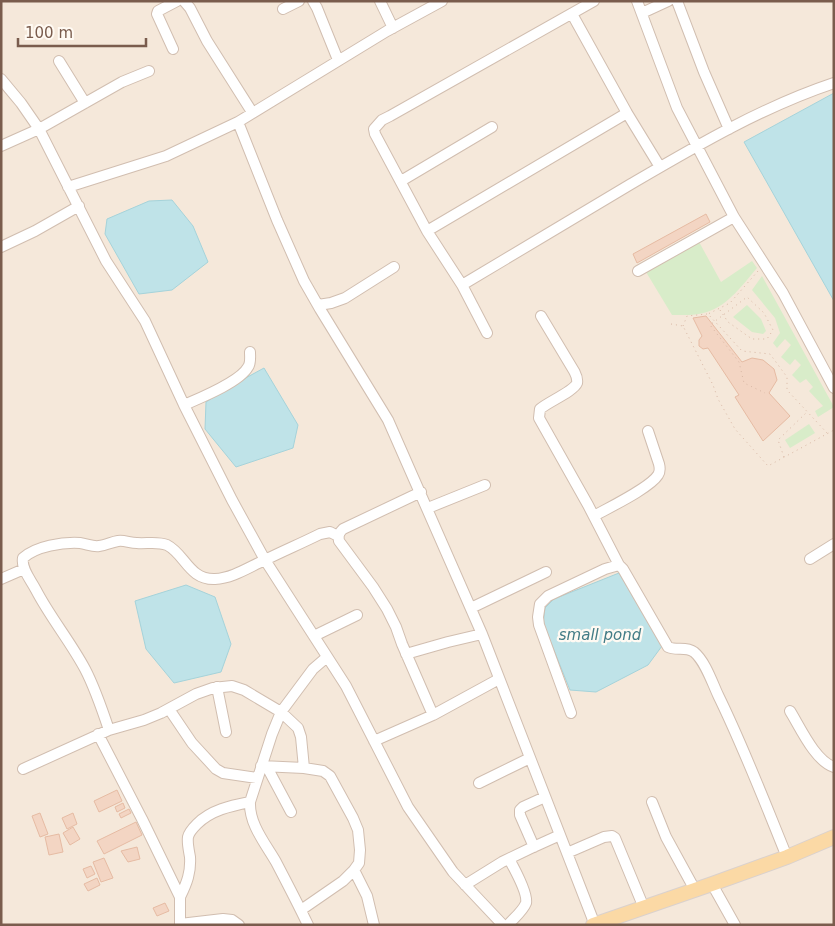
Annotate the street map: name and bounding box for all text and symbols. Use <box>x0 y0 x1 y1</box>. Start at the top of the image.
scale bar <box>18 15 145 47</box>
text: 100 m <box>25 24 73 42</box>
water label: small pond <box>559 626 642 644</box>

